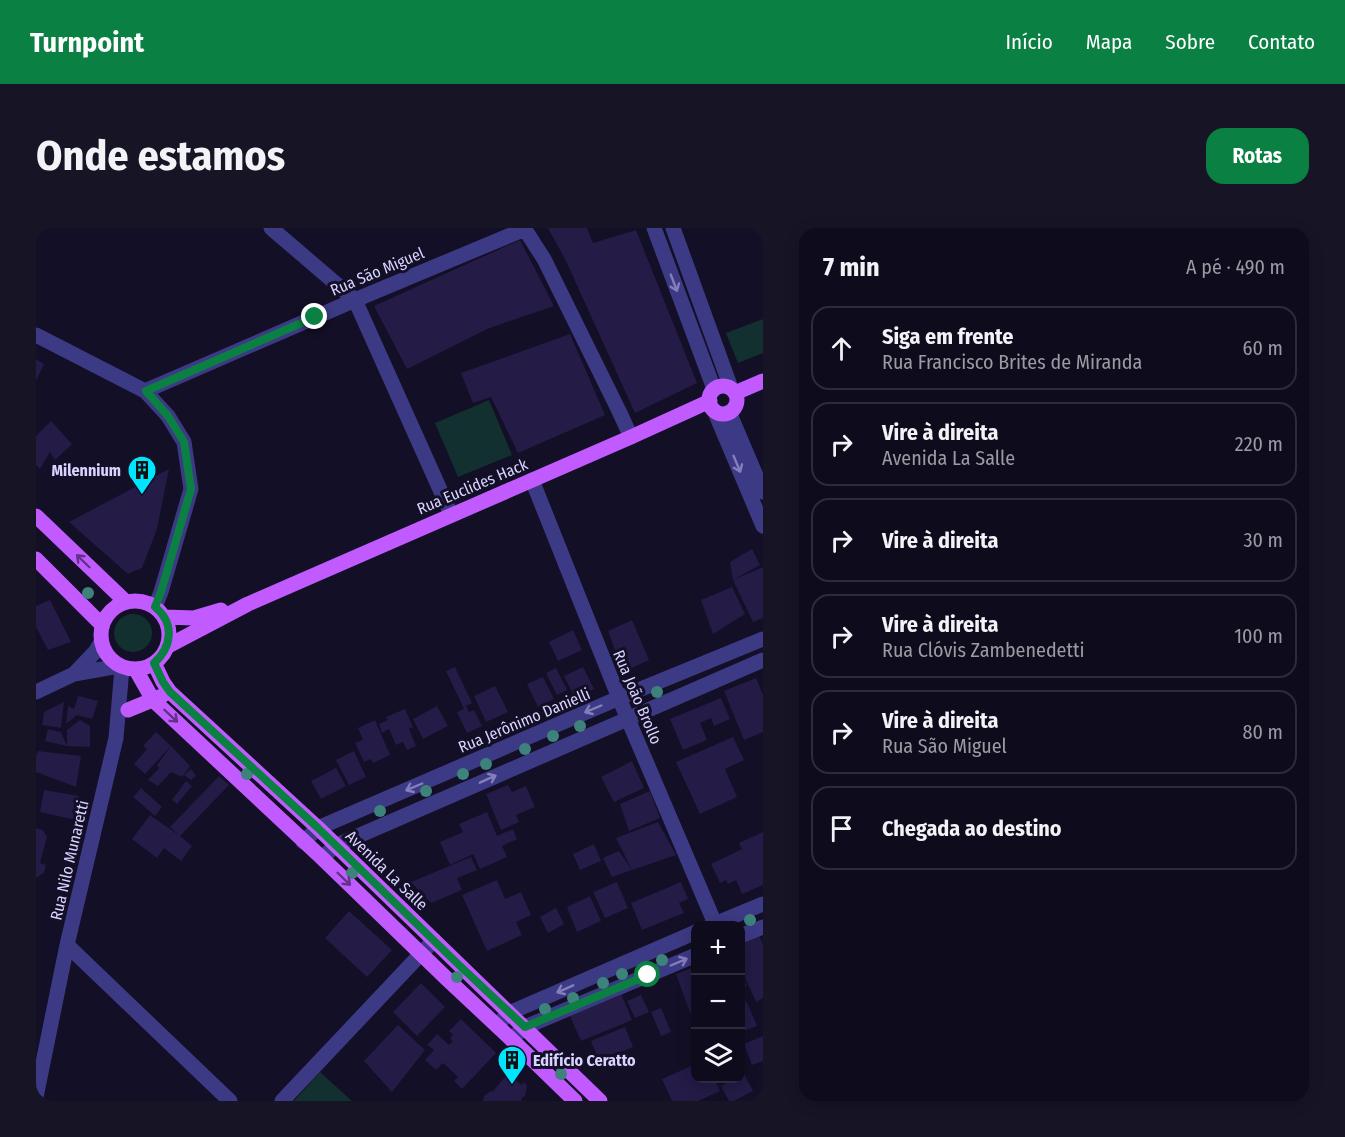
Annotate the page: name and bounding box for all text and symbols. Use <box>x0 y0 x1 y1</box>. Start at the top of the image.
text: Turnpoint <box>30 26 144 59</box>
text: Início <box>1006 29 1053 55</box>
text: Mapa <box>1086 29 1132 55</box>
text: Sobre <box>1165 29 1215 55</box>
text: Contato <box>1248 29 1315 55</box>
button: Rotas <box>1206 128 1309 184</box>
text: Onde estamos <box>36 131 285 181</box>
street label: Rua São Miguel <box>328 243 427 300</box>
text: 7 min <box>823 252 880 283</box>
text: A pé · 490 m <box>1186 255 1285 279</box>
one-way arrow <box>670 273 681 292</box>
route end <box>301 303 327 329</box>
text: Siga em frente <box>882 323 1013 350</box>
icon: ahead <box>825 332 858 365</box>
text: 60 m <box>1243 336 1283 360</box>
text: Rua Francisco Brites de Miranda <box>882 350 1142 374</box>
text: Vire à direita <box>882 419 998 446</box>
icon: right <box>825 428 858 461</box>
text: 220 m <box>1235 432 1283 456</box>
text: Avenida La Salle <box>882 446 1015 470</box>
building icon: Milennium <box>126 454 158 496</box>
street label: Rua Euclides Hack <box>414 454 531 518</box>
one-way arrow <box>732 455 743 473</box>
place label: Milennium <box>52 461 121 480</box>
icon: right <box>825 524 858 557</box>
text: Vire à direita <box>882 527 998 554</box>
text: 30 m <box>1243 528 1283 552</box>
one-way arrow <box>76 554 91 568</box>
text: Vire à direita <box>882 611 998 638</box>
icon: right <box>825 620 858 653</box>
text: 100 m <box>1234 624 1283 648</box>
text: Rua Clóvis Zambenedetti <box>882 638 1085 662</box>
street label: Rua João Brollo <box>609 647 666 747</box>
street label: Rua Jerônimo Danielli <box>455 684 593 757</box>
one-way arrow <box>584 704 602 716</box>
text: Vire à direita <box>882 707 998 734</box>
one-way arrow <box>163 709 178 724</box>
icon: right <box>825 716 858 749</box>
text: 80 m <box>1243 720 1283 744</box>
text: Rua São Miguel <box>882 734 1007 758</box>
one-way arrow <box>479 773 497 784</box>
one-way arrow <box>405 782 423 793</box>
street label: Rua Nilo Munaretti <box>46 798 93 922</box>
icon: arrive <box>825 812 858 845</box>
text: Chegada ao destino <box>882 815 1062 842</box>
street label: Avenida La Salle <box>342 827 432 914</box>
one-way arrow <box>336 871 351 886</box>
map controls <box>691 921 745 1083</box>
button: + <box>691 921 745 975</box>
one-way arrow <box>669 956 687 967</box>
route start <box>634 961 660 987</box>
button: − <box>691 975 745 1029</box>
one-way arrow <box>556 983 574 995</box>
button: layers <box>691 1029 745 1083</box>
building icon: Edifício Ceratto <box>496 1044 528 1086</box>
place label: Edifício Ceratto <box>533 1051 636 1070</box>

